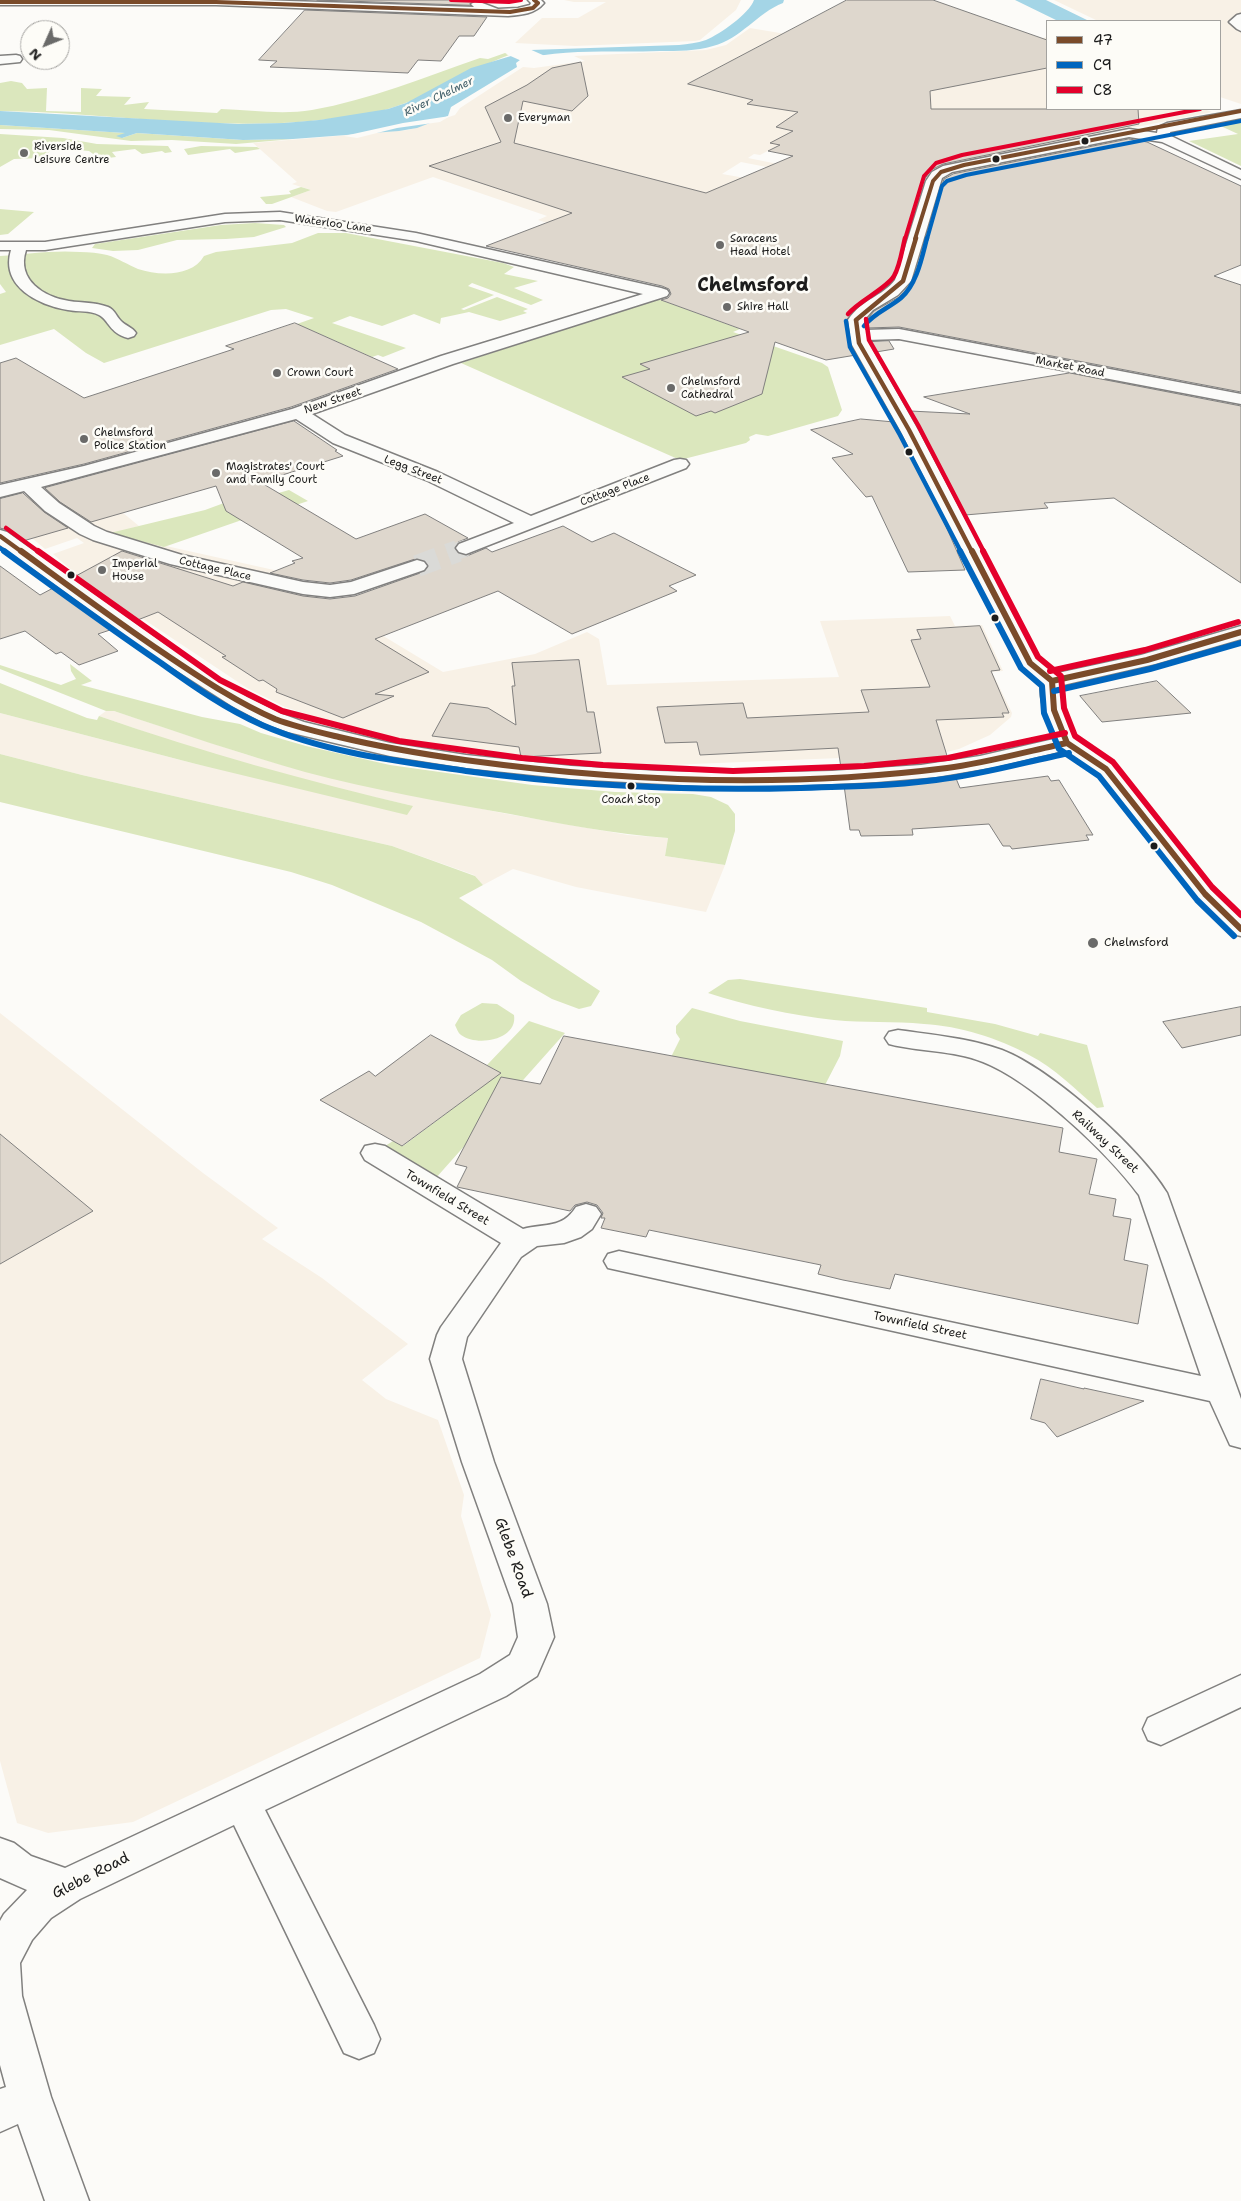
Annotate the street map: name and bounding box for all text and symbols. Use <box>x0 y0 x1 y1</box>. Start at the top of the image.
north arrow <box>20 20 70 70</box>
legend <box>1046 20 1221 110</box>
text: 47 <box>1093 30 1113 50</box>
text: N <box>25 44 45 65</box>
text: C9 <box>1093 55 1112 75</box>
water label: River Chelmer <box>402 74 476 120</box>
text: C8 <box>1093 80 1112 100</box>
place label: Everyman <box>518 111 570 125</box>
marker: Everyman <box>502 112 514 124</box>
unlabelled marker <box>1080 136 1090 146</box>
place label: Riverside Leisure Centre <box>34 140 110 166</box>
marker: Riverside Leisure Centre <box>18 147 30 159</box>
unlabelled marker <box>991 154 1001 164</box>
street label: Waterloo Lane <box>293 212 373 236</box>
place label: Saracens Head Hotel <box>730 232 790 258</box>
marker: Saracens Head Hotel <box>714 239 726 251</box>
district label: Chelmsford <box>697 275 809 297</box>
place label: Shire Hall <box>737 300 789 314</box>
marker: Shire Hall <box>721 301 733 313</box>
street label: Market Road <box>1034 354 1106 380</box>
place label: Crown Court <box>287 366 354 380</box>
marker: Crown Court <box>271 367 283 379</box>
place label: Chelmsford Cathedral <box>681 375 740 401</box>
marker: Chelmsford Cathedral <box>665 382 677 394</box>
street label: New Street <box>303 385 363 417</box>
place label: Chelmsford Police Station <box>94 426 166 452</box>
marker: Chelmsford Police Station <box>78 433 90 445</box>
unlabelled marker <box>904 447 914 457</box>
street label: Legg Street <box>382 453 444 487</box>
place label: Magistrates' Court and Family Court <box>226 460 325 486</box>
marker: Magistrates' Court and Family Court <box>210 467 222 479</box>
street label: Cottage Place <box>578 471 652 509</box>
street label: Cottage Place <box>178 554 252 584</box>
place label: Imperial House <box>112 557 157 583</box>
marker: Imperial House <box>96 564 108 576</box>
unlabelled marker <box>66 570 76 580</box>
unlabelled marker <box>990 613 1000 623</box>
marker: Coach Stop <box>626 781 636 791</box>
place label: Coach Stop <box>601 793 661 807</box>
unlabelled marker <box>1149 841 1159 851</box>
marker: Chelmsford <box>1086 936 1100 950</box>
place label: Chelmsford <box>1104 936 1169 950</box>
street label: Railway Street <box>1069 1107 1141 1177</box>
street label: Townfield Street <box>402 1167 492 1229</box>
street label: Townfield Street <box>872 1309 968 1343</box>
street label: Glebe Road <box>490 1515 536 1601</box>
street label: Glebe Road <box>49 1849 133 1903</box>

